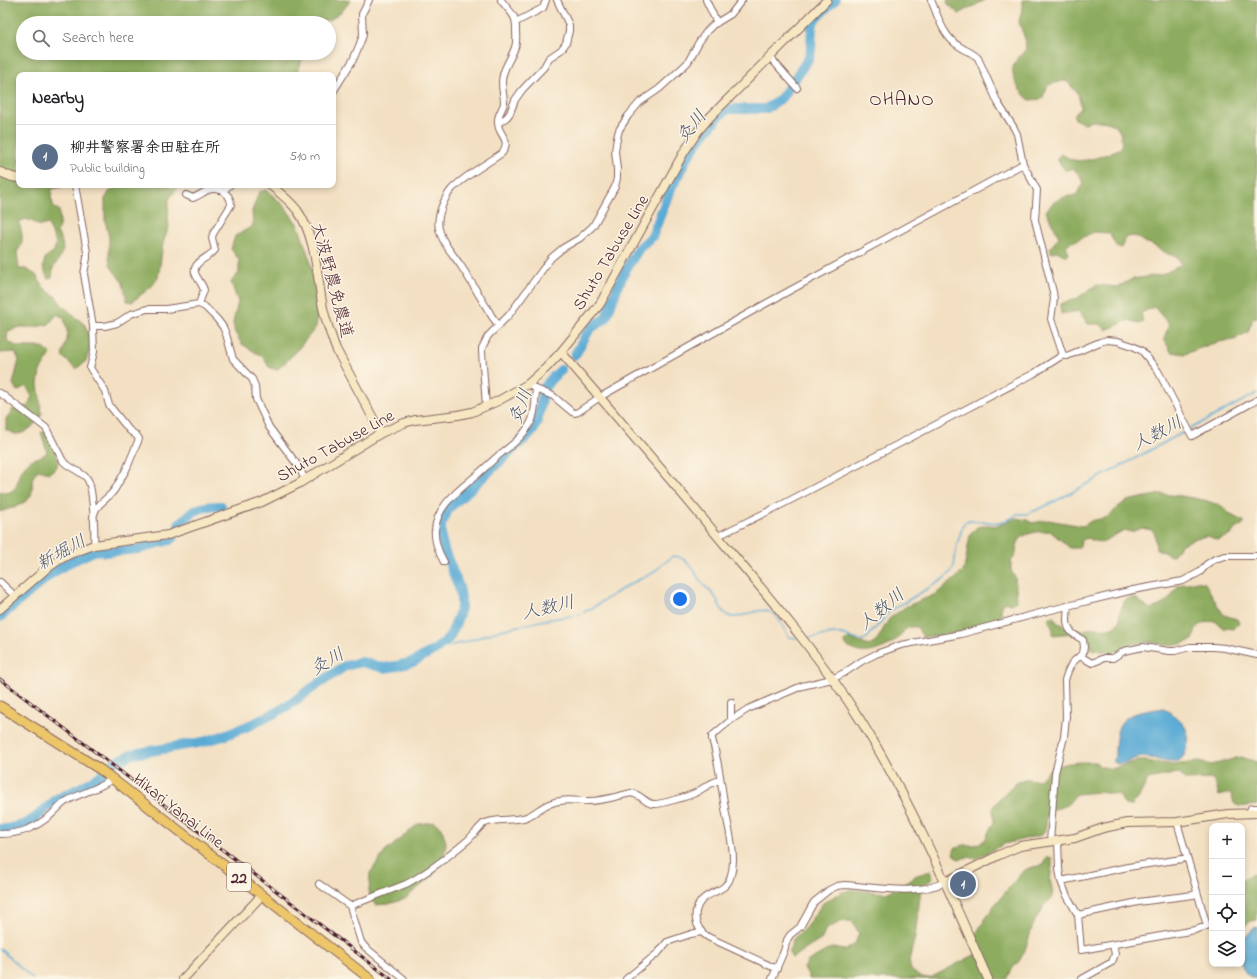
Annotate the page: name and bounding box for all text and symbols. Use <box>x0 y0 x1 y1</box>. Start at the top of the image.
search box <box>16 16 336 60</box>
icon: search <box>30 27 52 49</box>
text: Search here <box>62 27 134 49</box>
text: Nearby <box>32 86 84 111</box>
district label: OHANO <box>869 87 935 114</box>
water label: 灸川 <box>671 105 714 149</box>
text: 柳井警察署余田駐在所 <box>70 137 220 159</box>
text: 1 <box>43 147 47 166</box>
text: 510 m <box>289 147 320 166</box>
text: Public building <box>70 159 145 178</box>
street label: Shuto Tabuse Line <box>567 190 656 315</box>
street label: 大波野農免農道 <box>304 220 359 341</box>
water label: 灸川 <box>504 385 540 428</box>
street label: Shuto Tabuse Line <box>272 403 399 489</box>
water label: 人数川 <box>1128 411 1188 459</box>
water label: 新堀川 <box>32 529 92 578</box>
water label: 人数川 <box>853 583 911 638</box>
your location <box>670 589 690 609</box>
water label: 人数川 <box>519 590 578 628</box>
water label: 灸川 <box>306 642 350 683</box>
street label: Hikari Yanai Line <box>127 768 229 855</box>
map controls <box>1209 823 1245 967</box>
button: + <box>1209 823 1245 859</box>
button: − <box>1209 859 1245 895</box>
road number: 22 <box>227 863 251 891</box>
pin: 1 <box>950 869 976 899</box>
button: locate <box>1209 895 1245 931</box>
button: layers <box>1209 931 1245 967</box>

